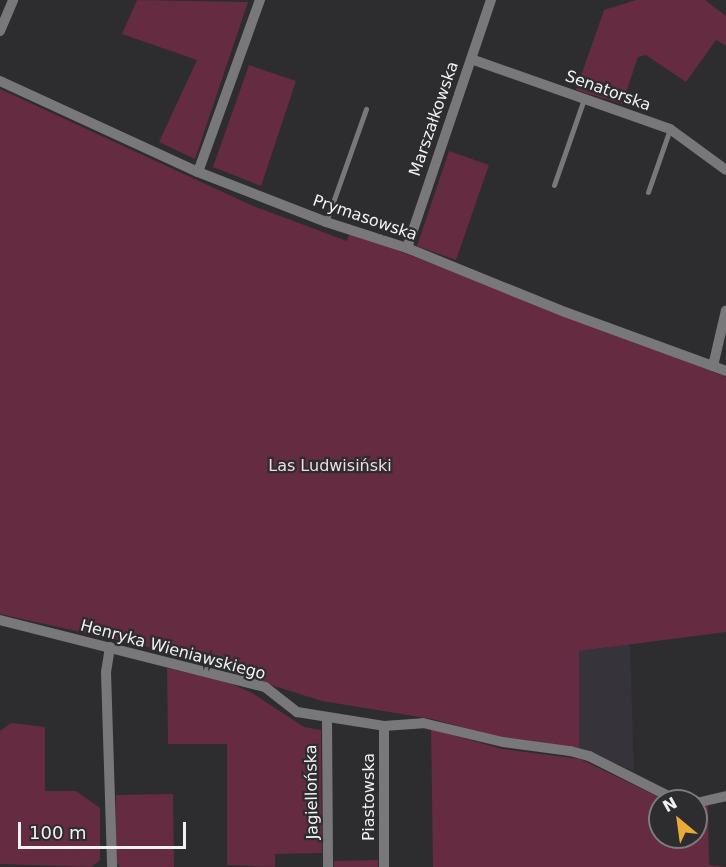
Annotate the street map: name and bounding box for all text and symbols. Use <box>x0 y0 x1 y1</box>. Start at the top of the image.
street label: Marszałkowska <box>405 59 463 179</box>
street label: Senatorska <box>563 67 653 115</box>
street label: Prymasowska <box>310 191 420 245</box>
park label: Las Ludwisiński <box>268 456 392 476</box>
street label: Henryka Wieniawskiego <box>78 616 268 684</box>
street label: Jagiellońska <box>302 744 322 840</box>
street label: Piastowska <box>359 753 379 841</box>
north arrow <box>648 789 708 849</box>
text: N <box>660 793 680 816</box>
scale bar <box>21 810 189 848</box>
text: 100 m <box>29 822 87 843</box>

